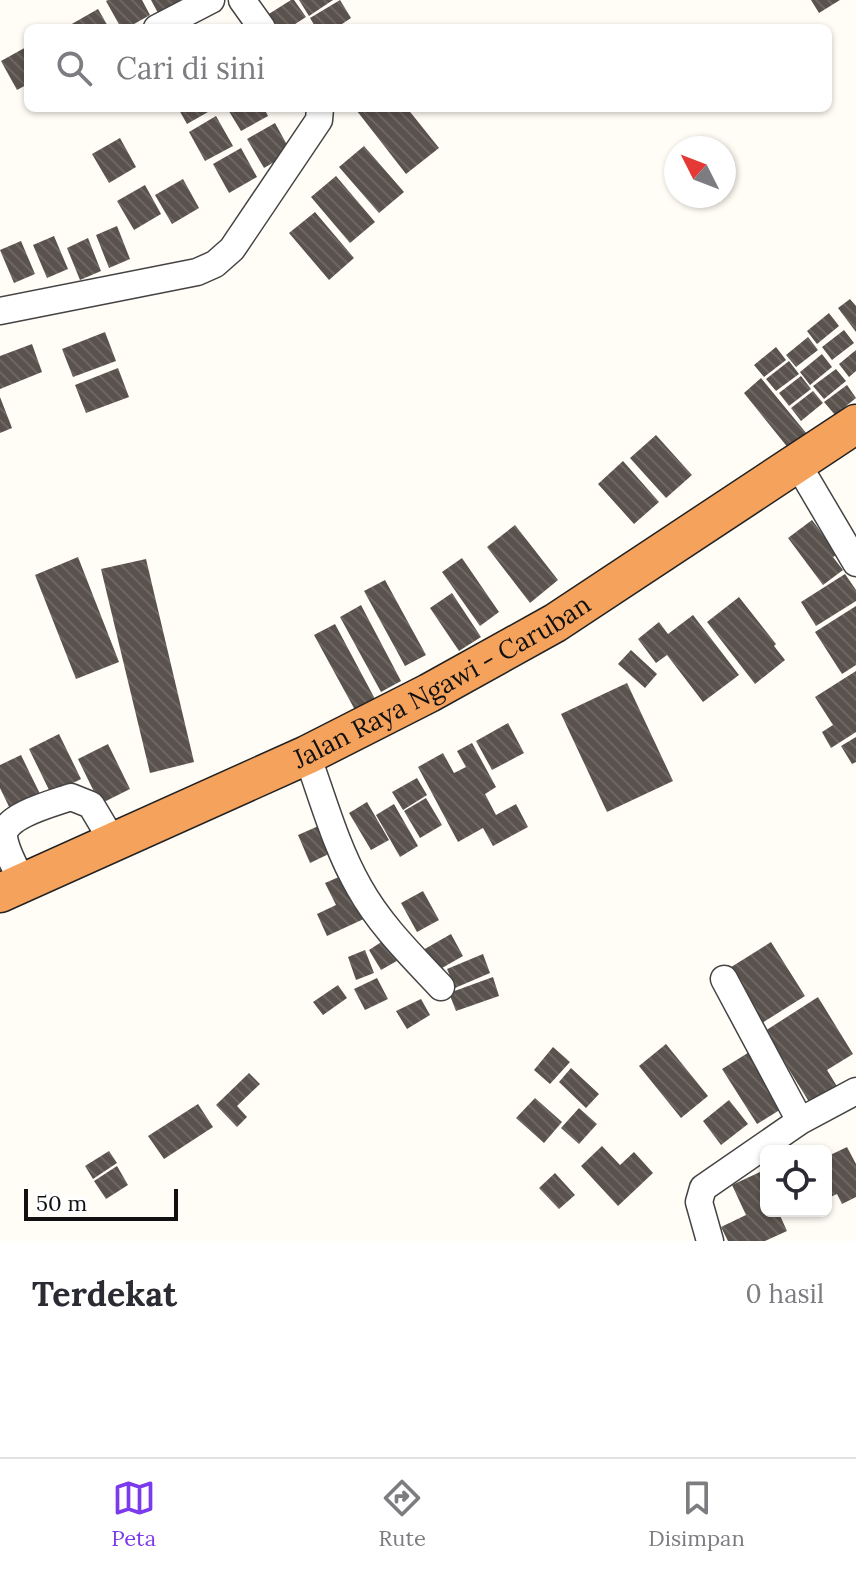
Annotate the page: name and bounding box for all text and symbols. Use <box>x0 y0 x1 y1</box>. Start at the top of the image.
search box <box>24 24 832 112</box>
icon: search <box>52 46 96 90</box>
text: Cari di sini <box>116 49 265 87</box>
north arrow <box>664 136 736 208</box>
street label: Jalan Raya Ngawi - Caruban <box>287 587 597 776</box>
map controls <box>760 1145 832 1217</box>
button: locate <box>760 1145 832 1217</box>
scale bar <box>24 1185 178 1221</box>
text: 50 m <box>36 1189 87 1217</box>
text: Terdekat <box>32 1272 177 1315</box>
text: 0 hasil <box>746 1277 824 1310</box>
tab: Peta <box>111 1476 156 1552</box>
tab: Rute <box>378 1476 426 1552</box>
tab: Disimpan <box>648 1476 745 1552</box>

